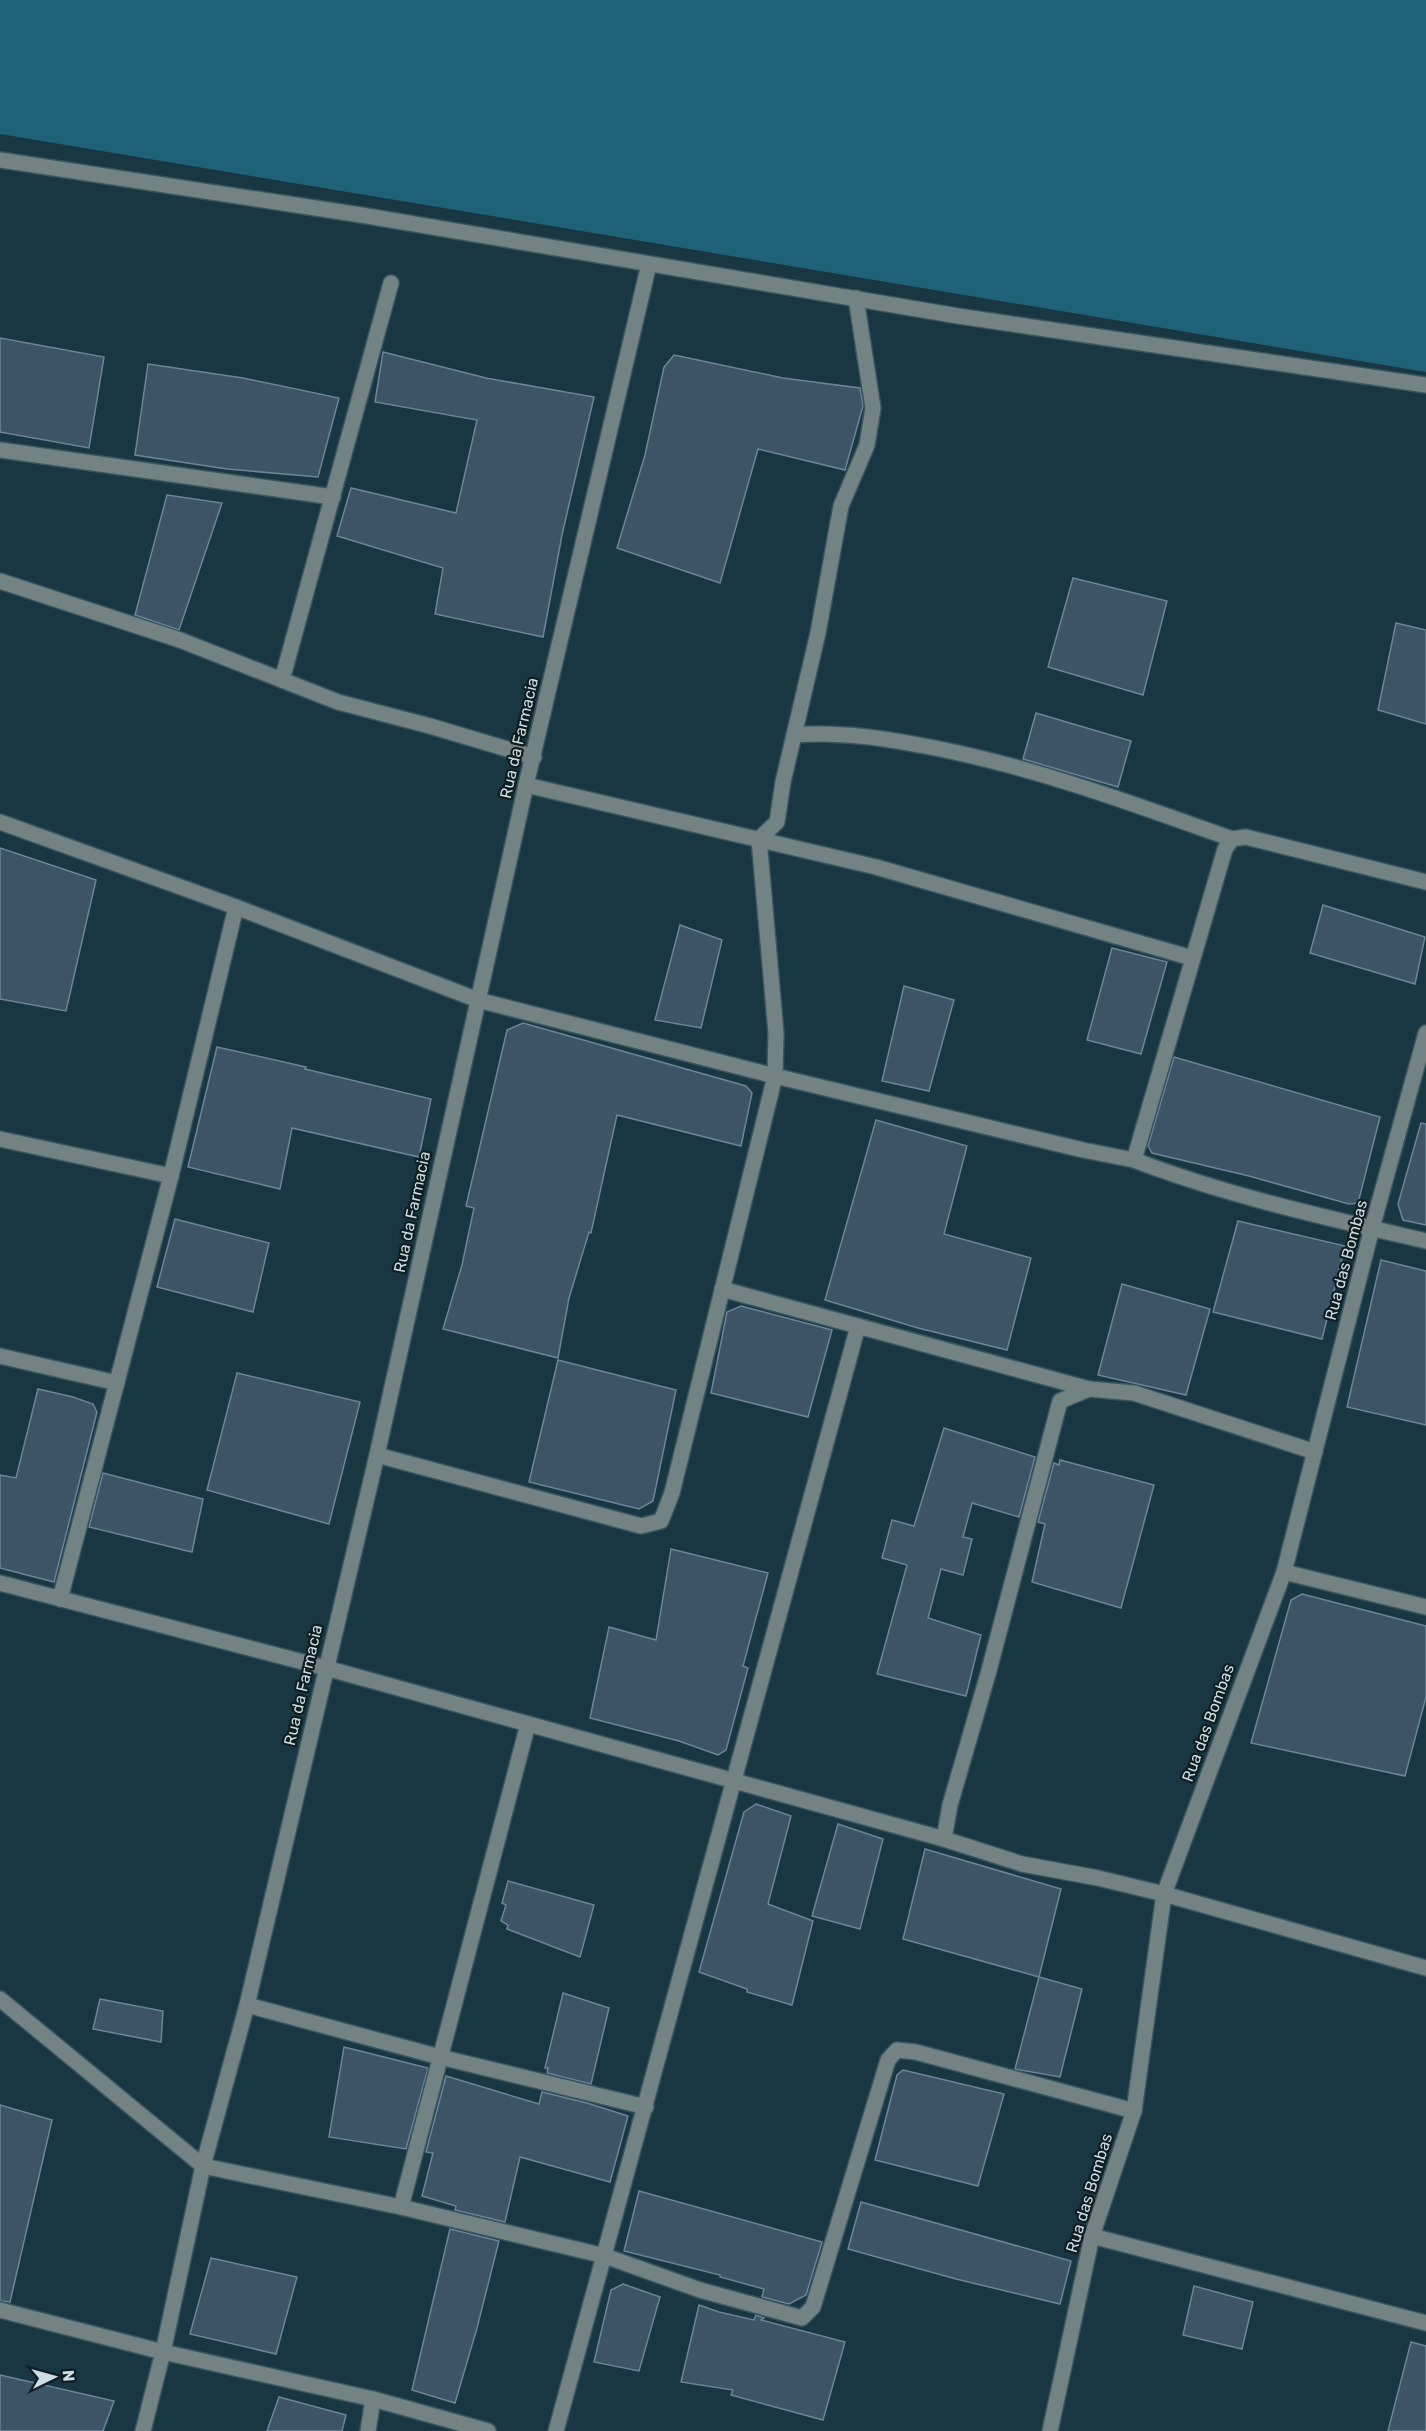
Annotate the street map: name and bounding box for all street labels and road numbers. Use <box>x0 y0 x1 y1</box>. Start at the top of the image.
street label: Rua da Farmacia <box>496 676 542 800</box>
street label: Rua da Farmacia <box>390 1150 434 1274</box>
street label: Rua das Bombas <box>1321 1198 1371 1322</box>
street label: Rua da Farmacia <box>280 1623 326 1747</box>
street label: Rua das Bombas <box>1178 1662 1238 1784</box>
street label: Rua das Bombas <box>1062 2131 1116 2255</box>

